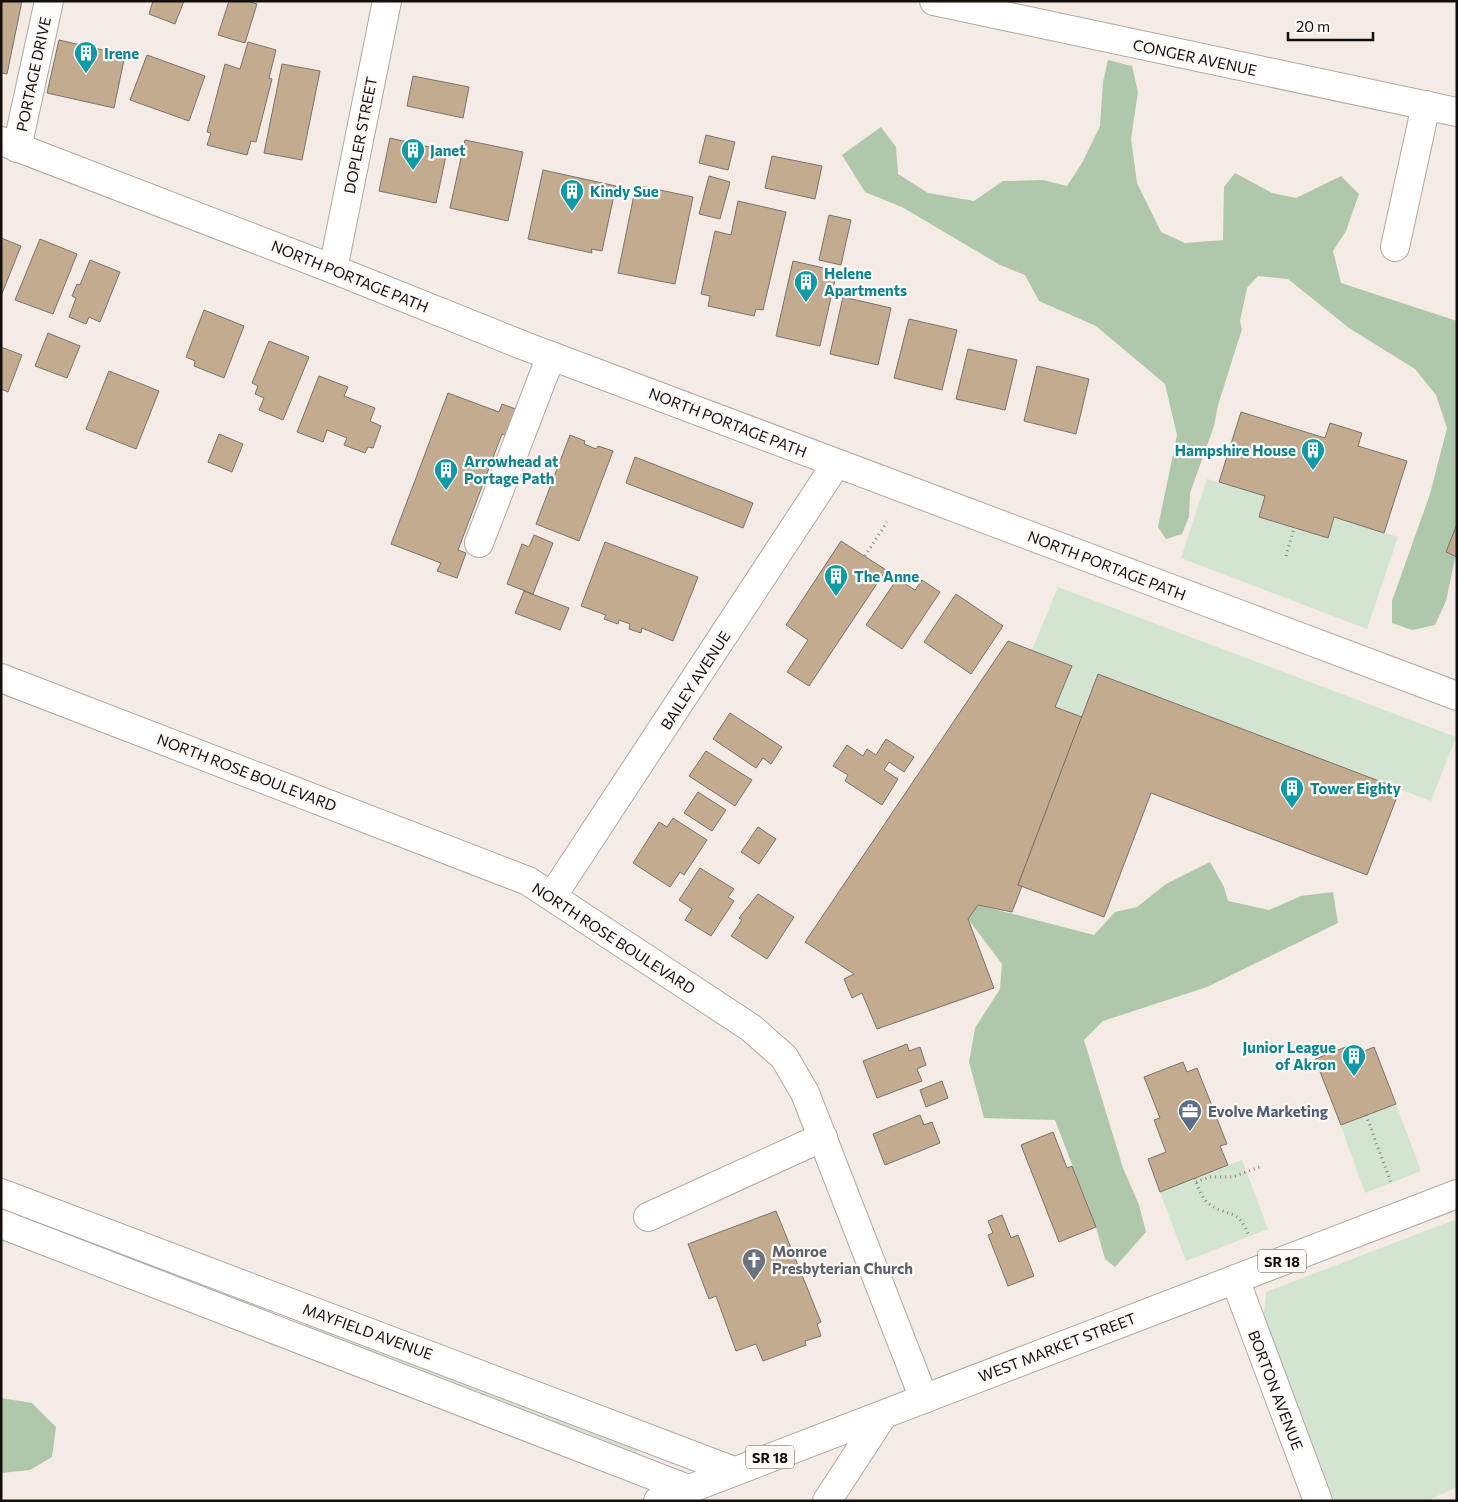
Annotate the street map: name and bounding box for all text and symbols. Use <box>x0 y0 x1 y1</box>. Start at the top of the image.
scale bar <box>1288 10 1373 42</box>
street label: PORTAGE DRIVE <box>12 15 54 133</box>
text: 20 m <box>1296 17 1330 35</box>
street label: CONGER AVENUE <box>1131 35 1259 79</box>
building icon: Irene <box>73 40 99 74</box>
place label: Irene <box>104 44 139 62</box>
street label: DOPLER STREET <box>340 75 380 195</box>
building icon: Janet <box>400 137 426 171</box>
place label: Janet <box>430 141 466 159</box>
building icon: Kindy Sue <box>559 178 585 212</box>
place label: Kindy Sue <box>590 182 659 200</box>
street label: NORTH PORTAGE PATH <box>269 236 431 316</box>
place label: Helene Apartments <box>824 264 907 299</box>
building icon: Helene Apartments <box>793 269 819 303</box>
street label: NORTH PORTAGE PATH <box>646 384 810 460</box>
building icon: Hampshire House <box>1300 437 1326 471</box>
place label: Hampshire House <box>1175 441 1296 459</box>
place label: Arrowhead at Portage Path <box>464 452 558 487</box>
building icon: Arrowhead at Portage Path <box>433 457 459 491</box>
street label: NORTH PORTAGE PATH <box>1025 527 1189 603</box>
building icon: The Anne <box>823 563 849 597</box>
place label: The Anne <box>854 567 919 585</box>
street label: BAILEY AVENUE <box>656 627 734 733</box>
street label: NORTH ROSE BOULEVARD <box>155 729 339 815</box>
building icon: Tower Eighty <box>1279 775 1305 809</box>
place label: Tower Eighty <box>1310 779 1402 797</box>
street label: NORTH ROSE BOULEVARD <box>529 879 699 997</box>
place label: Junior League of Akron <box>1243 1038 1336 1073</box>
building icon: Junior League of Akron <box>1341 1043 1367 1077</box>
office icon: Evolve Marketing <box>1177 1098 1203 1132</box>
place label: Evolve Marketing <box>1208 1102 1328 1120</box>
place label: Monroe Presbyterian Church <box>772 1242 913 1277</box>
church icon: Monroe Presbyterian Church <box>741 1247 767 1281</box>
road number: SR 18 <box>1258 1250 1306 1272</box>
street label: MAYFIELD AVENUE <box>301 1299 436 1363</box>
street label: WEST MARKET STREET <box>976 1309 1139 1385</box>
street label: BORTON AVENUE <box>1245 1328 1307 1453</box>
road number: SR 18 <box>746 1445 794 1468</box>

